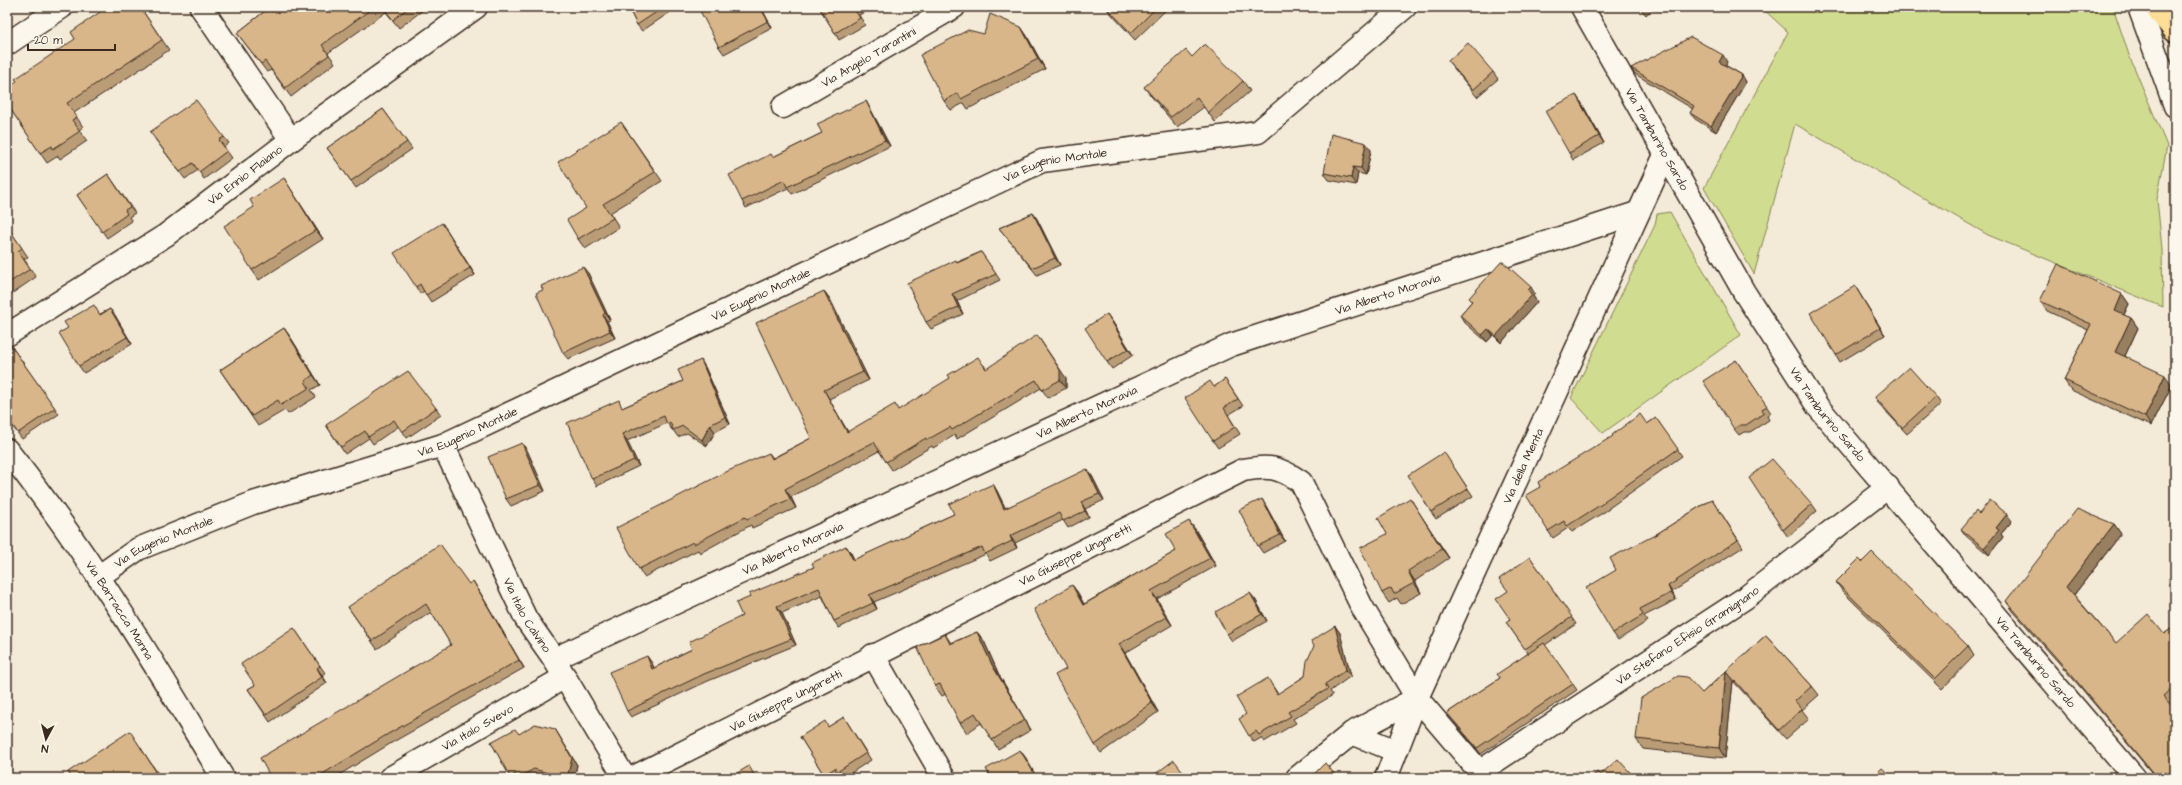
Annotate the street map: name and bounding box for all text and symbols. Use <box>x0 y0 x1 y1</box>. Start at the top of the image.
street label: Via Angelo Tarantini <box>818 23 919 92</box>
scale bar <box>28 26 115 52</box>
text: 20 m <box>34 32 63 49</box>
street label: Via Tamburino Sardo <box>1621 85 1693 194</box>
street label: Via Ennio Flaiano <box>204 141 286 209</box>
street label: Via Eugenio Montale <box>1001 144 1109 187</box>
street label: Via Eugenio Montale <box>709 264 814 326</box>
street label: Via Alberto Moravia <box>1333 269 1443 320</box>
street label: Via Tamburino Sardo <box>1785 364 1869 466</box>
street label: Via Alberto Moravia <box>1033 382 1140 443</box>
street label: Via Eugenio Montale <box>416 403 521 461</box>
street label: Via della Menta <box>1499 426 1548 506</box>
street label: Via Eugenio Montale <box>111 512 216 572</box>
street label: Via Alberto Moravia <box>739 518 846 580</box>
street label: Via Giuseppe Ungaretti <box>1016 520 1134 591</box>
street label: Via Barracca Manna <box>81 558 157 663</box>
street label: Via Italo Calvino <box>499 575 555 656</box>
street label: Via Stefano Efisio Gramignano <box>1612 582 1763 689</box>
street label: Via Tamburino Sardo <box>1992 613 2080 712</box>
street label: Via Giuseppe Ungaretti <box>727 666 845 736</box>
street label: Via Italo Svevo <box>439 700 517 755</box>
north arrow <box>26 719 66 759</box>
text: N <box>40 741 49 756</box>

